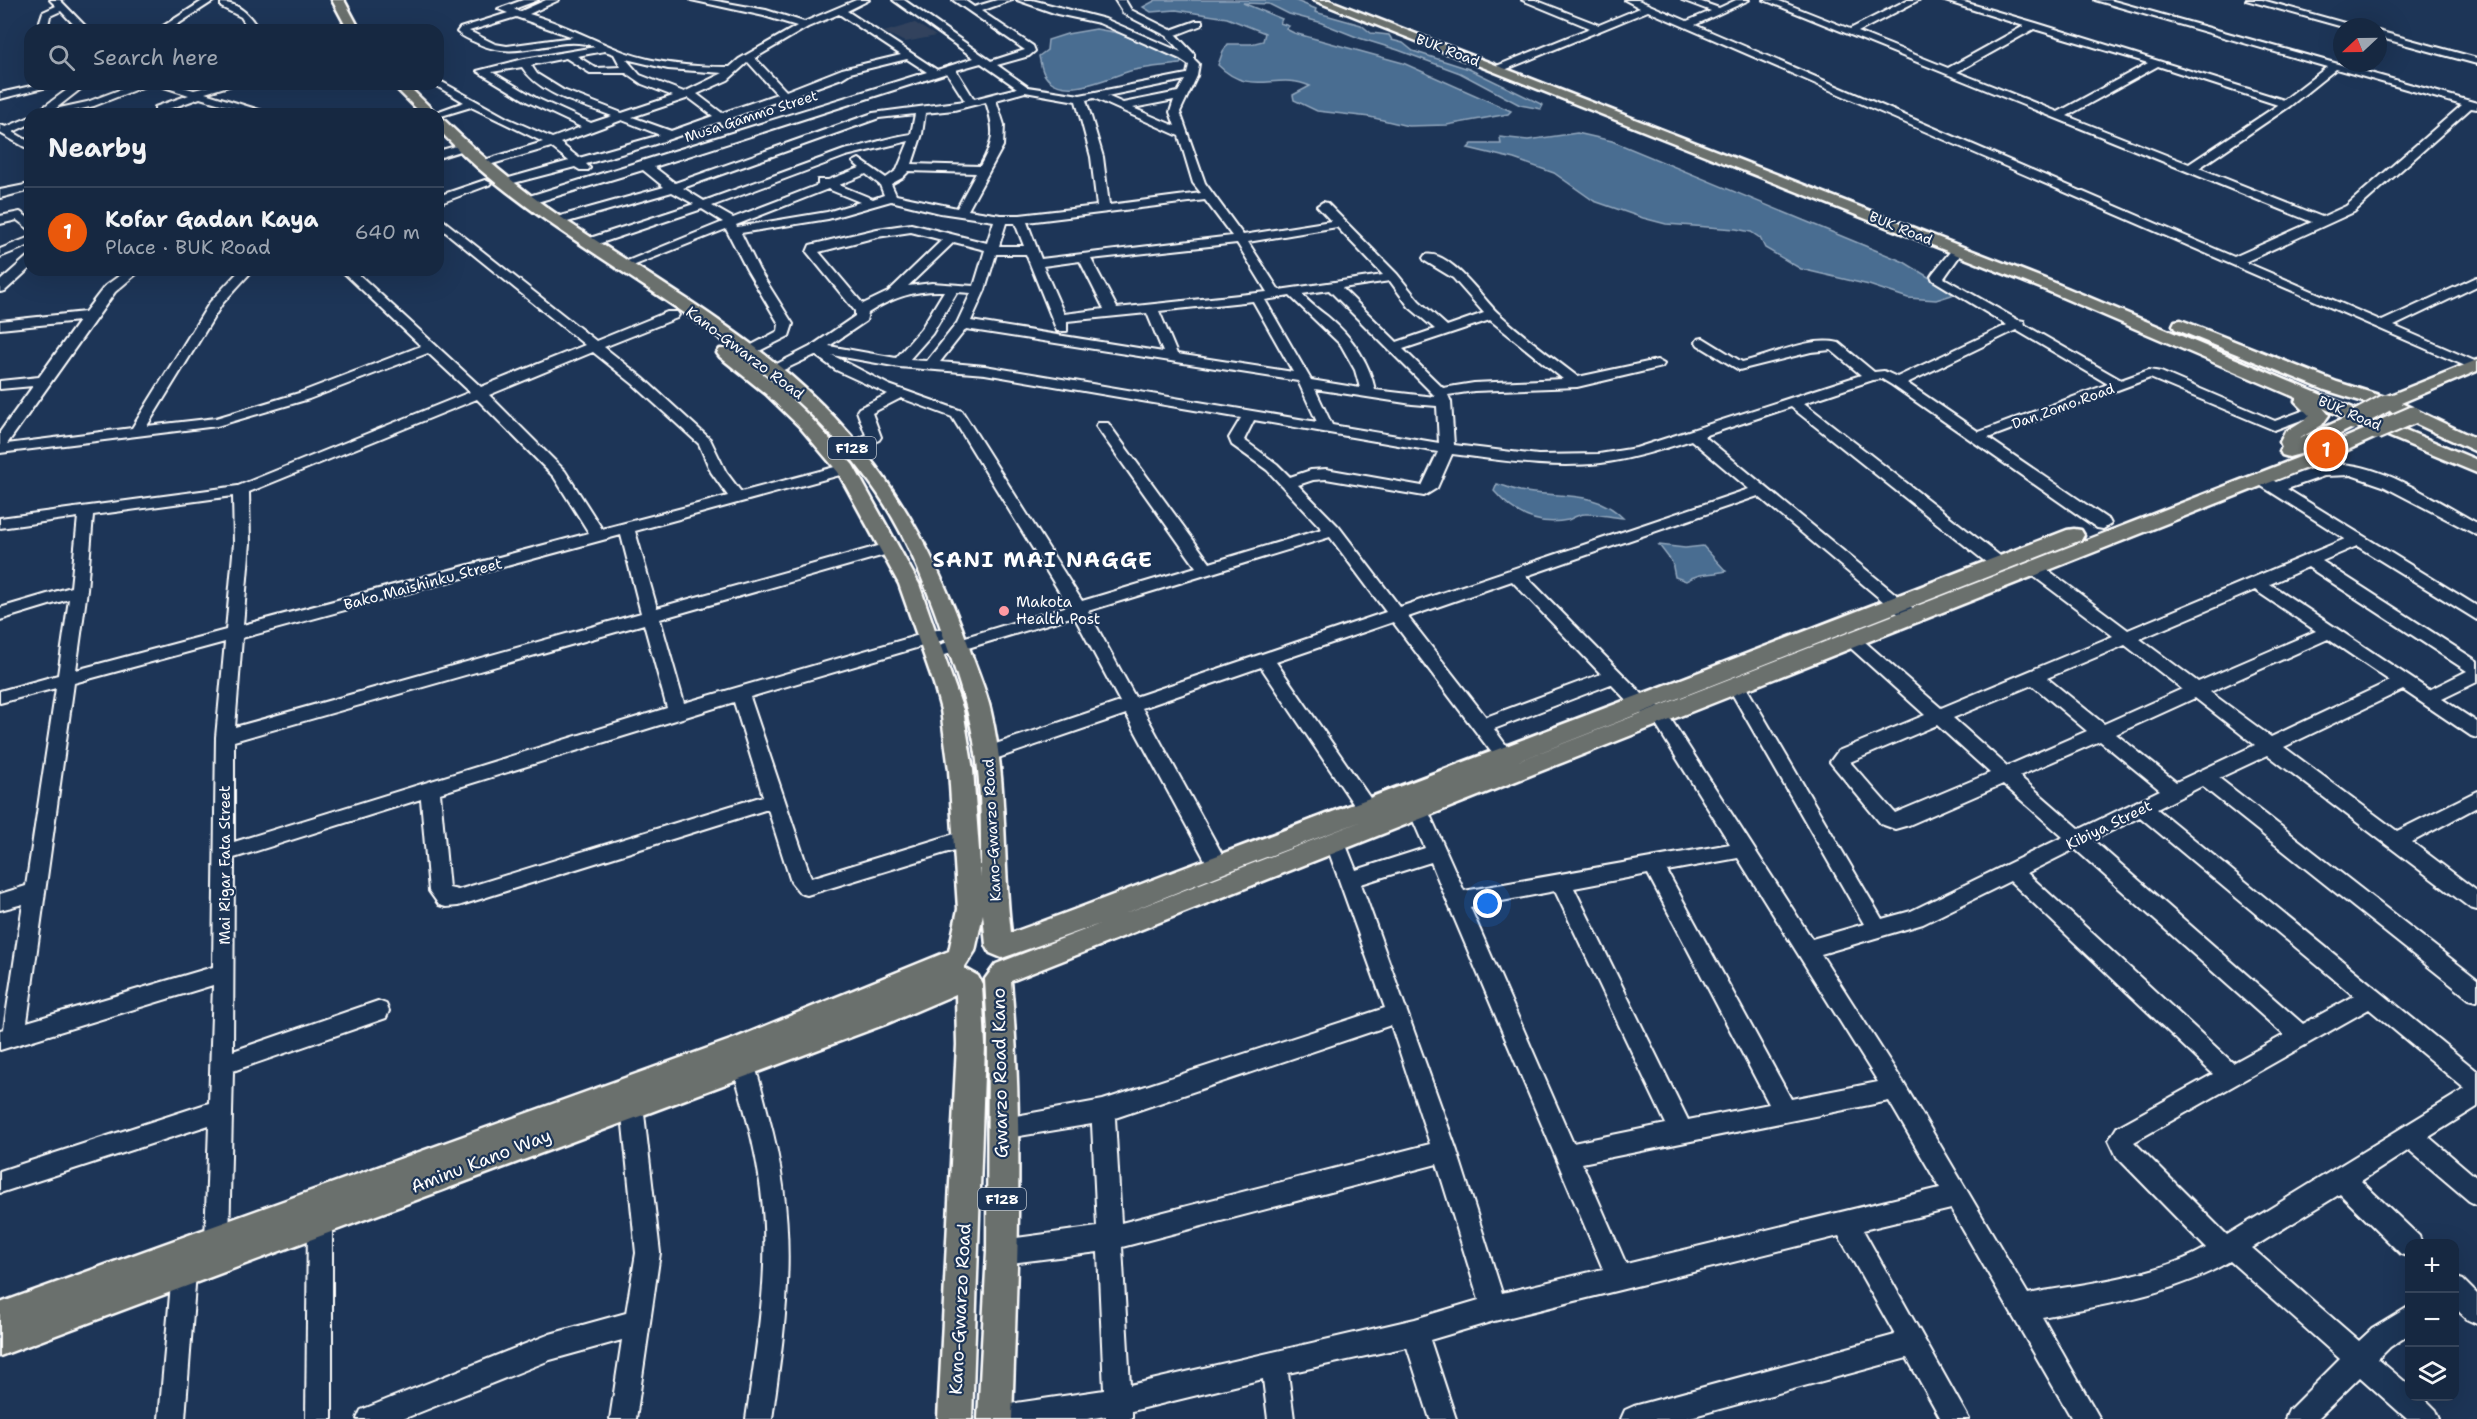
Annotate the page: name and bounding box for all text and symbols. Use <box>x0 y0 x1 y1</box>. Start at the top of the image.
north arrow <box>2333 18 2387 72</box>
search box <box>24 24 444 90</box>
street label: BUK Road <box>1414 30 1483 70</box>
icon: search <box>45 41 78 74</box>
text: Search here <box>93 43 219 72</box>
street label: Musa Gammo Street <box>682 86 820 146</box>
text: Nearby <box>48 130 147 165</box>
text: Kofar Gadan Kaya <box>105 205 319 234</box>
street label: BUK Road <box>1867 207 1935 249</box>
text: 1 <box>63 219 72 245</box>
text: 640 m <box>355 219 420 245</box>
text: Place · BUK Road <box>105 234 271 260</box>
street label: Kano-Gwarzo Road <box>682 302 809 404</box>
street label: Dan Zomo Road <box>2009 379 2117 433</box>
street label: BUK Road <box>2316 392 2384 434</box>
pin: 1 <box>2306 426 2346 472</box>
road number: F128 <box>828 437 876 459</box>
district label: SANI MAI NAGGE <box>932 546 1154 574</box>
street label: Bako Maishinku Street <box>342 553 504 615</box>
place label: Makota Health Post <box>1016 592 1100 629</box>
marker: Makota Health Post <box>997 604 1011 618</box>
street label: Kano-Gwarzo Road <box>978 758 1006 902</box>
street label: Mai Rigar Fata Street <box>215 785 235 945</box>
street label: Kibiya Street <box>2063 796 2155 854</box>
your location <box>1473 889 1502 918</box>
street label: Gwarzo Road Kano <box>987 988 1013 1158</box>
street label: Aminu Kano Way <box>407 1123 555 1199</box>
road number: F128 <box>978 1188 1026 1210</box>
street label: Kano-Gwarzo Road <box>944 1223 976 1395</box>
map controls <box>2405 1239 2459 1401</box>
button: + <box>2405 1239 2459 1293</box>
button: − <box>2405 1293 2459 1347</box>
button: layers <box>2405 1347 2459 1401</box>

